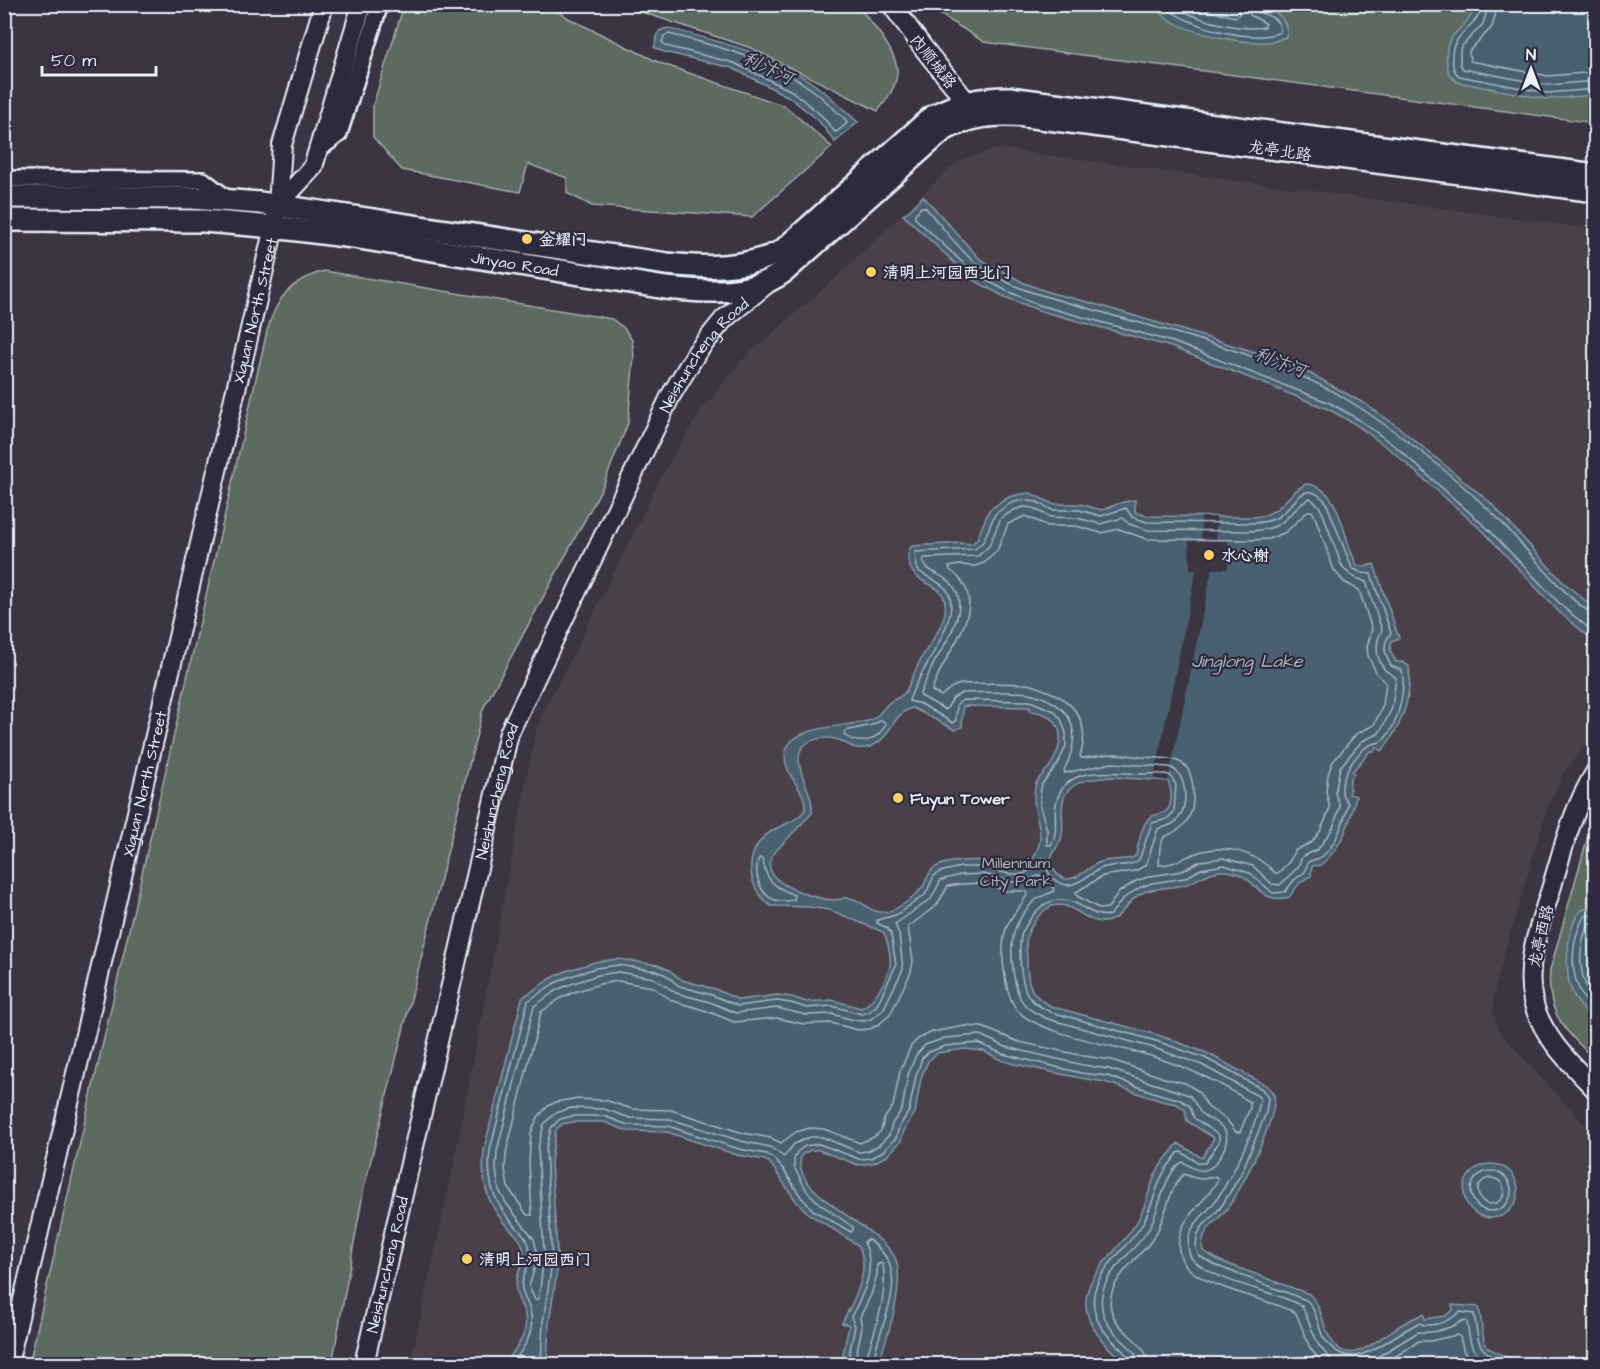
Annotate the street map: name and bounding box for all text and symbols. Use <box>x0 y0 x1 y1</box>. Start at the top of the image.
street label: 内顺城路 <box>905 30 962 94</box>
scale bar <box>42 39 156 77</box>
north arrow <box>1501 39 1561 99</box>
text: N <box>1526 44 1536 66</box>
water label: 利汴河 <box>738 46 800 92</box>
text: 50 m <box>51 48 96 73</box>
street label: 龙亭北路 <box>1247 136 1313 166</box>
place label: 金耀门 <box>539 229 587 251</box>
marker: 金耀门 <box>520 232 534 246</box>
street label: Xiguan North Street <box>228 235 283 386</box>
street label: Jinyao Road <box>470 246 560 282</box>
place label: 清明上河园西北门 <box>883 262 1011 284</box>
marker: 清明上河园西北门 <box>864 265 878 279</box>
street label: Neishuncheng Road <box>654 293 754 416</box>
water label: 利汴河 <box>1250 341 1312 385</box>
place label: 水心榭 <box>1221 545 1269 567</box>
marker: 水心榭 <box>1202 548 1216 562</box>
water label: Jinglong Lake <box>1191 649 1304 675</box>
street label: Xiguan North Street <box>117 708 173 859</box>
street label: Neishuncheng Road <box>470 719 524 862</box>
place label: Fuyun Tower <box>910 788 1010 811</box>
marker: Fuyun Tower <box>891 791 905 805</box>
park label: Millennium City Park <box>980 852 1052 893</box>
street label: 龙亭西路 <box>1523 903 1559 970</box>
street label: Neishuncheng Road <box>361 1194 414 1335</box>
place label: 清明上河园西门 <box>479 1249 591 1271</box>
marker: 清明上河园西门 <box>460 1252 474 1266</box>

